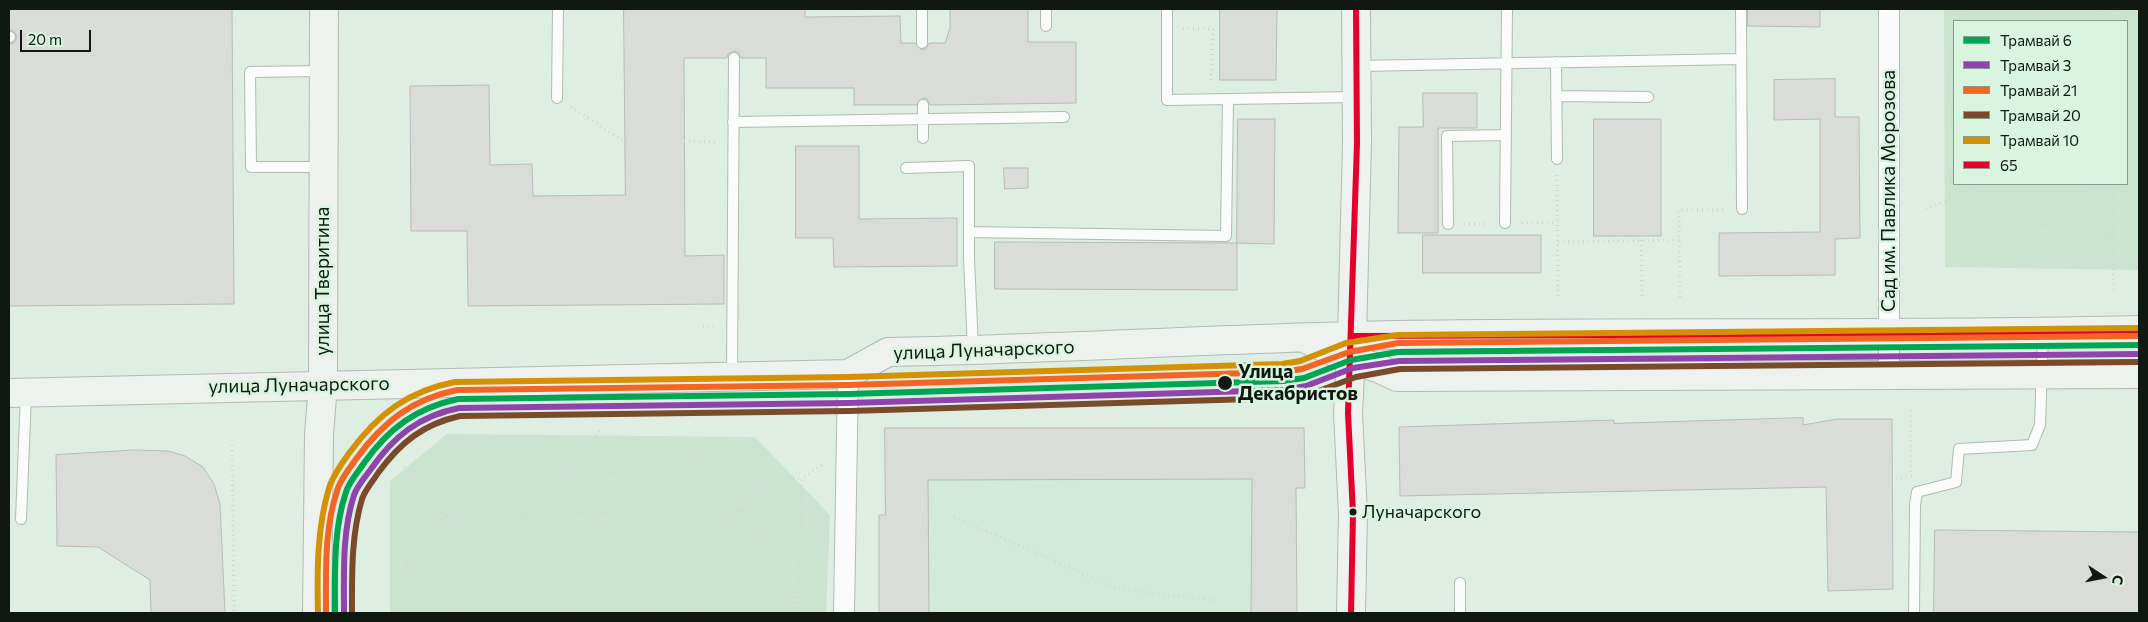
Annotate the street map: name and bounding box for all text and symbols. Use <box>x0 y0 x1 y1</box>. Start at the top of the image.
scale bar <box>22 20 94 52</box>
legend <box>1953 20 2128 185</box>
text: 20 m <box>28 30 62 48</box>
text: Трамвай 6 <box>2000 31 2072 49</box>
text: Трамвай 3 <box>2000 56 2071 74</box>
street label: Сад им. Павлика Морозова <box>1878 70 1900 312</box>
text: Трамвай 21 <box>2000 81 2078 99</box>
text: Трамвай 20 <box>2000 106 2081 124</box>
text: Трамвай 10 <box>2000 131 2079 149</box>
text: 65 <box>2000 156 2018 174</box>
street label: улица Тверитина <box>312 207 334 355</box>
street label: улица Луначарского <box>893 335 1075 365</box>
place label: Улица Декабристов <box>1238 361 1358 405</box>
street label: улица Луначарского <box>208 372 390 398</box>
marker: Улица Декабристов <box>1216 374 1234 392</box>
place label: Луначарского <box>1362 501 1481 523</box>
marker: Луначарского <box>1348 507 1358 517</box>
north arrow <box>2078 552 2128 602</box>
text: С <box>2109 574 2127 586</box>

